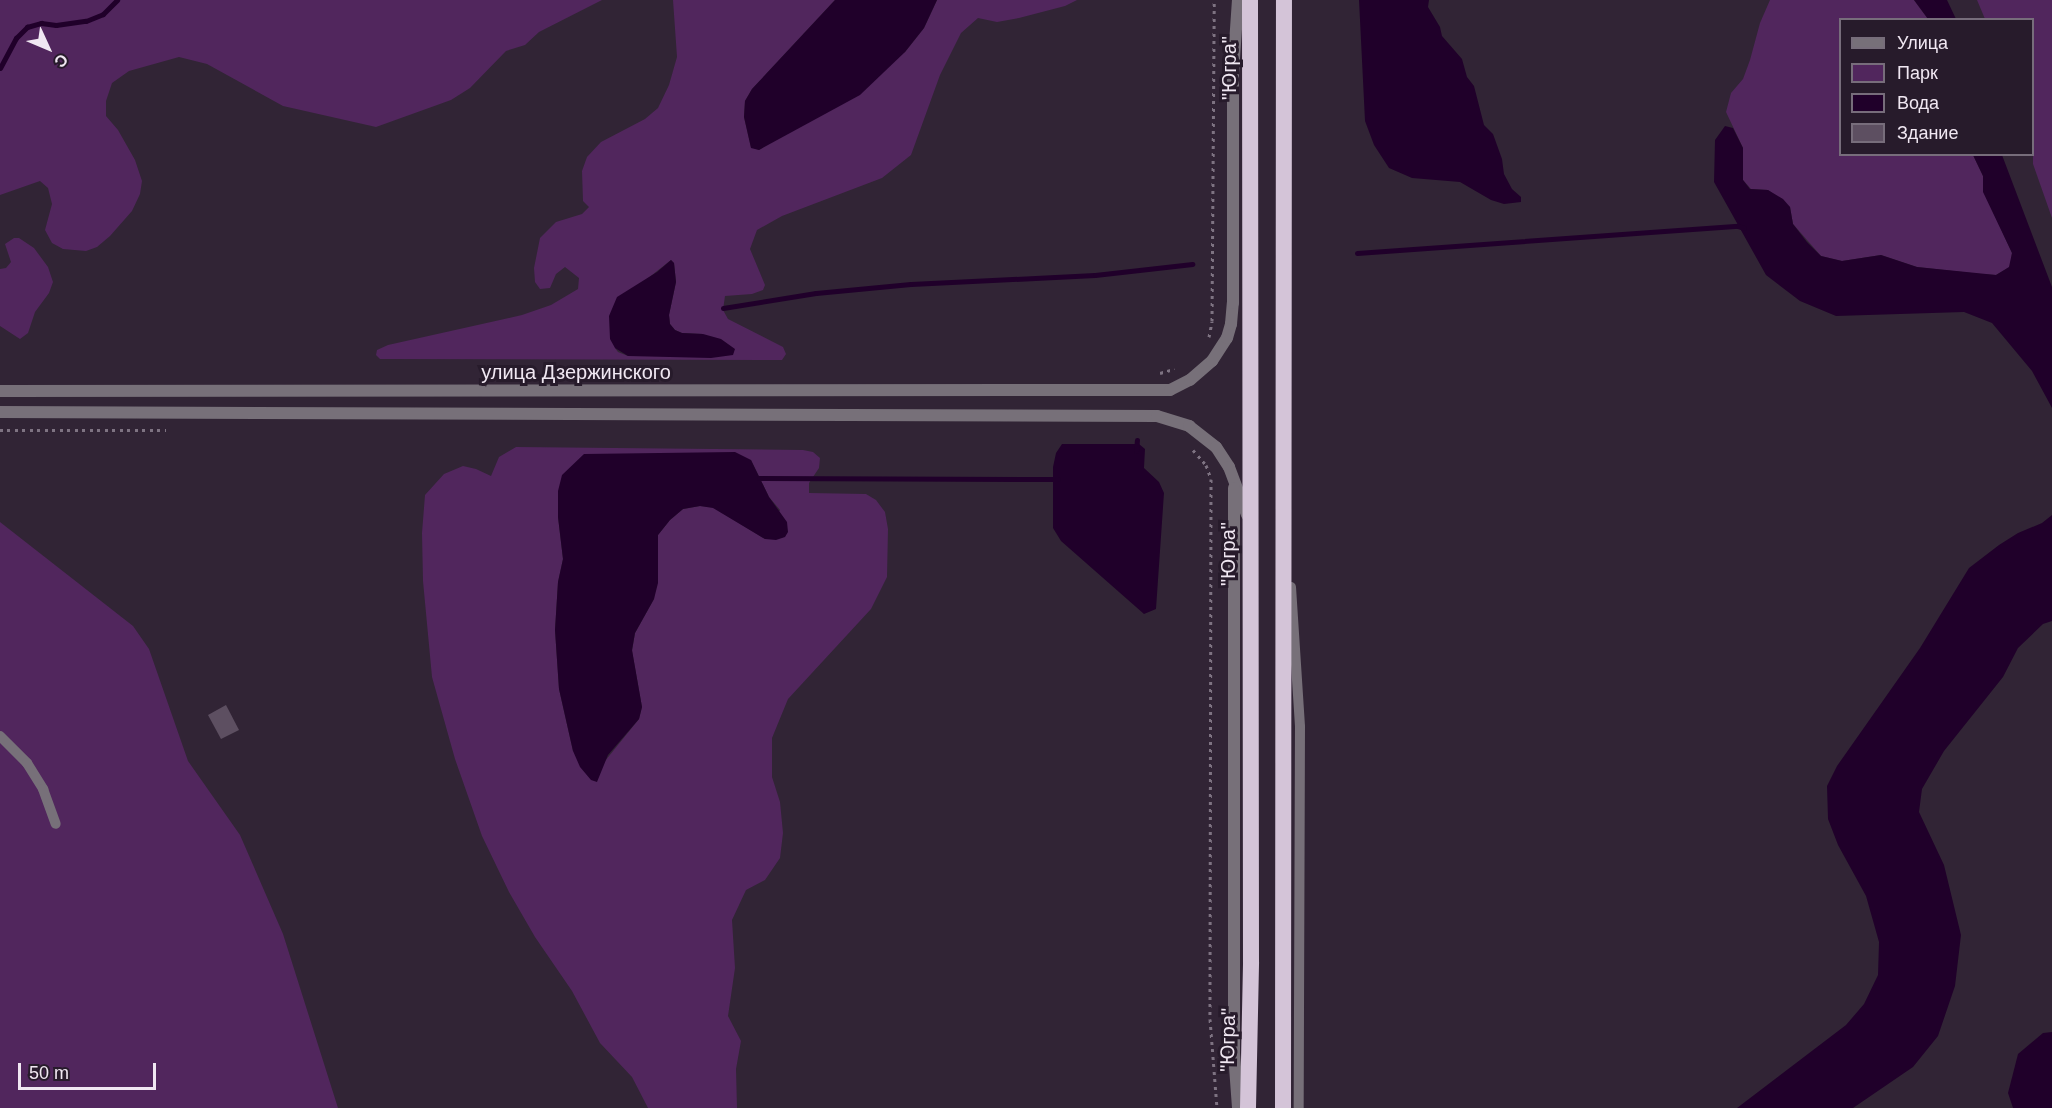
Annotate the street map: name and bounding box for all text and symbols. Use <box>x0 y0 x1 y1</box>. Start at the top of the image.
north arrow <box>18 18 78 78</box>
legend <box>1839 18 2034 156</box>
text: Улица <box>1897 33 1948 53</box>
street label: "Югра" <box>1217 36 1241 100</box>
text: С <box>51 51 71 71</box>
text: Парк <box>1897 63 1938 83</box>
text: Вода <box>1897 93 1939 113</box>
text: Здание <box>1897 123 1958 143</box>
street label: улица Дзержинского <box>481 360 671 384</box>
street label: "Югра" <box>1216 522 1240 586</box>
street label: "Югра" <box>1215 1008 1241 1072</box>
scale bar <box>21 1051 159 1089</box>
text: 50 m <box>29 1063 69 1083</box>

